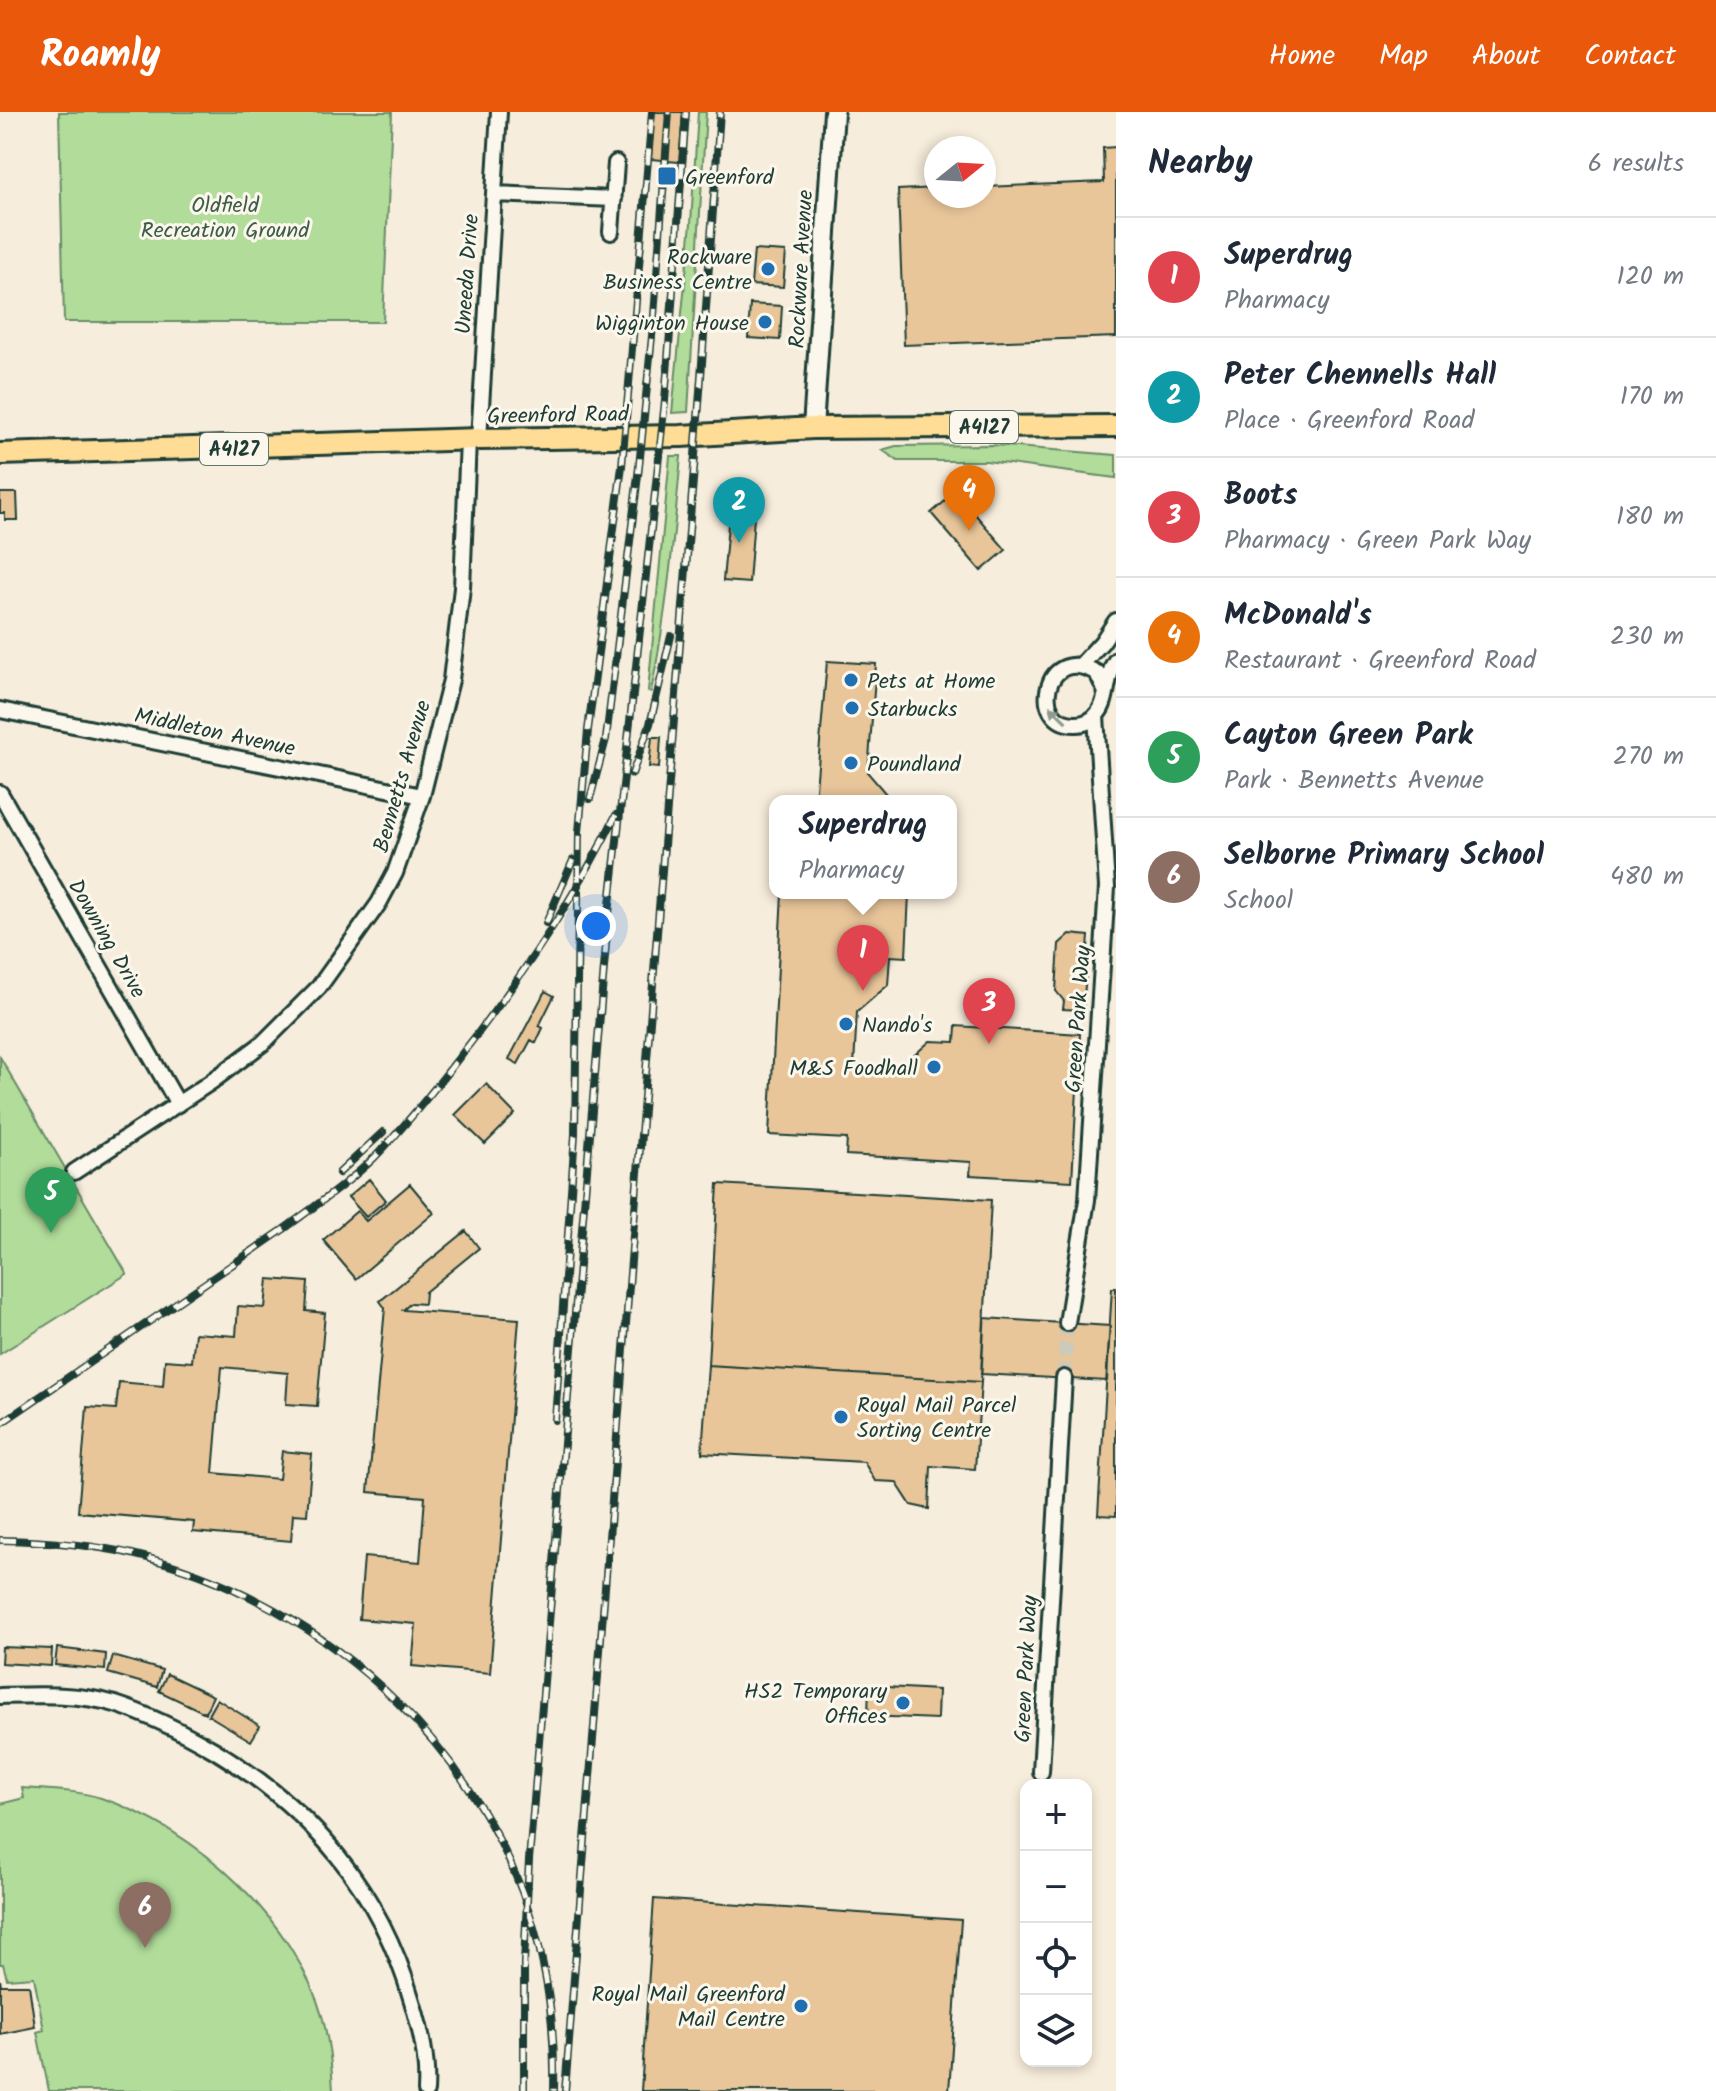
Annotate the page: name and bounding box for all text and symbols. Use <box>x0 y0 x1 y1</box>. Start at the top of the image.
text: Roamly <box>40 26 161 86</box>
text: Home <box>1269 34 1335 79</box>
text: Map <box>1379 34 1428 79</box>
text: About <box>1472 34 1540 79</box>
text: Contact <box>1584 34 1676 79</box>
north arrow <box>924 136 996 208</box>
text: Nearby <box>1148 137 1253 191</box>
text: 6 results <box>1588 143 1684 185</box>
place label: Greenford <box>685 161 775 196</box>
marker: Greenford <box>656 165 678 187</box>
park label: Oldfield Recreation Ground <box>141 189 310 249</box>
street label: Rockware Avenue <box>781 189 824 349</box>
street label: Uneeda Drive <box>447 213 490 336</box>
text: Superdrug <box>1224 232 1353 280</box>
place label: Rockware Business Centre <box>603 241 752 301</box>
text: 1 <box>1170 256 1178 298</box>
text: 120 m <box>1617 256 1684 298</box>
marker: Rockware Business Centre <box>759 260 777 278</box>
text: Pharmacy <box>1224 280 1330 322</box>
place label: Wigginton House <box>595 307 749 342</box>
marker: Wigginton House <box>756 313 774 331</box>
text: Peter Chennells Hall <box>1224 352 1496 400</box>
text: 2 <box>1166 376 1182 418</box>
text: 170 m <box>1620 376 1684 418</box>
street label: Greenford Road <box>487 398 630 435</box>
text: Place · Greenford Road <box>1224 400 1474 442</box>
road number: A4127 <box>950 411 1018 443</box>
road number: A4127 <box>200 433 268 465</box>
pin: 4 <box>943 465 995 531</box>
text: Boots <box>1224 472 1298 520</box>
pin: 2 <box>713 477 765 543</box>
text: 3 <box>1167 496 1181 538</box>
text: 180 m <box>1616 496 1684 538</box>
text: Pharmacy · Green Park Way <box>1224 520 1531 562</box>
text: McDonald's <box>1224 592 1372 640</box>
text: 4 <box>1167 616 1181 658</box>
text: 230 m <box>1610 616 1684 658</box>
text: Restaurant · Greenford Road <box>1224 640 1536 682</box>
place label: Pets at Home <box>867 665 995 700</box>
marker: Pets at Home <box>842 671 860 689</box>
place label: Starbucks <box>868 693 958 728</box>
street label: Bennetts Avenue <box>365 696 442 857</box>
street label: Middleton Avenue <box>131 699 298 768</box>
marker: Starbucks <box>843 699 861 717</box>
one-way arrow <box>1049 705 1068 723</box>
text: Cayton Green Park <box>1224 712 1472 760</box>
text: 5 <box>1167 736 1181 778</box>
text: 270 m <box>1613 736 1684 778</box>
place label: Poundland <box>867 748 962 783</box>
marker: Poundland <box>842 754 860 772</box>
text: Park · Bennetts Avenue <box>1224 760 1484 802</box>
popup <box>769 795 957 899</box>
text: Superdrug <box>799 802 927 850</box>
text: Selborne Primary School <box>1224 832 1544 880</box>
text: Pharmacy <box>799 850 904 892</box>
text: 6 <box>1167 856 1181 898</box>
text: 480 m <box>1610 856 1684 898</box>
street label: Downing Drive <box>57 873 154 1006</box>
text: School <box>1224 880 1293 922</box>
your location <box>576 906 616 946</box>
pin: 1 <box>837 925 889 991</box>
street label: Green Park Way <box>1057 944 1102 1094</box>
pin: 3 <box>963 978 1015 1044</box>
place label: Nando's <box>862 1009 933 1044</box>
marker: Nando's <box>837 1015 855 1033</box>
place label: M&S Foodhall <box>789 1052 919 1087</box>
marker: M&S Foodhall <box>925 1058 943 1076</box>
pin: 5 <box>25 1167 77 1233</box>
place label: Royal Mail Parcel Sorting Centre <box>857 1389 1017 1449</box>
marker: Royal Mail Parcel Sorting Centre <box>832 1408 850 1426</box>
street label: Green Park Way <box>1006 1594 1049 1744</box>
place label: HS2 Temporary Offices <box>744 1675 888 1735</box>
marker: HS2 Temporary Offices <box>894 1694 912 1712</box>
map controls <box>1020 1779 1092 2067</box>
button: + <box>1020 1779 1092 1851</box>
button: − <box>1020 1851 1092 1923</box>
pin: 6 <box>119 1882 171 1948</box>
button: locate <box>1020 1923 1092 1995</box>
place label: Royal Mail Greenford Mail Centre <box>591 1978 786 2038</box>
button: layers <box>1020 1995 1092 2067</box>
marker: Royal Mail Greenford Mail Centre <box>792 1997 810 2015</box>

